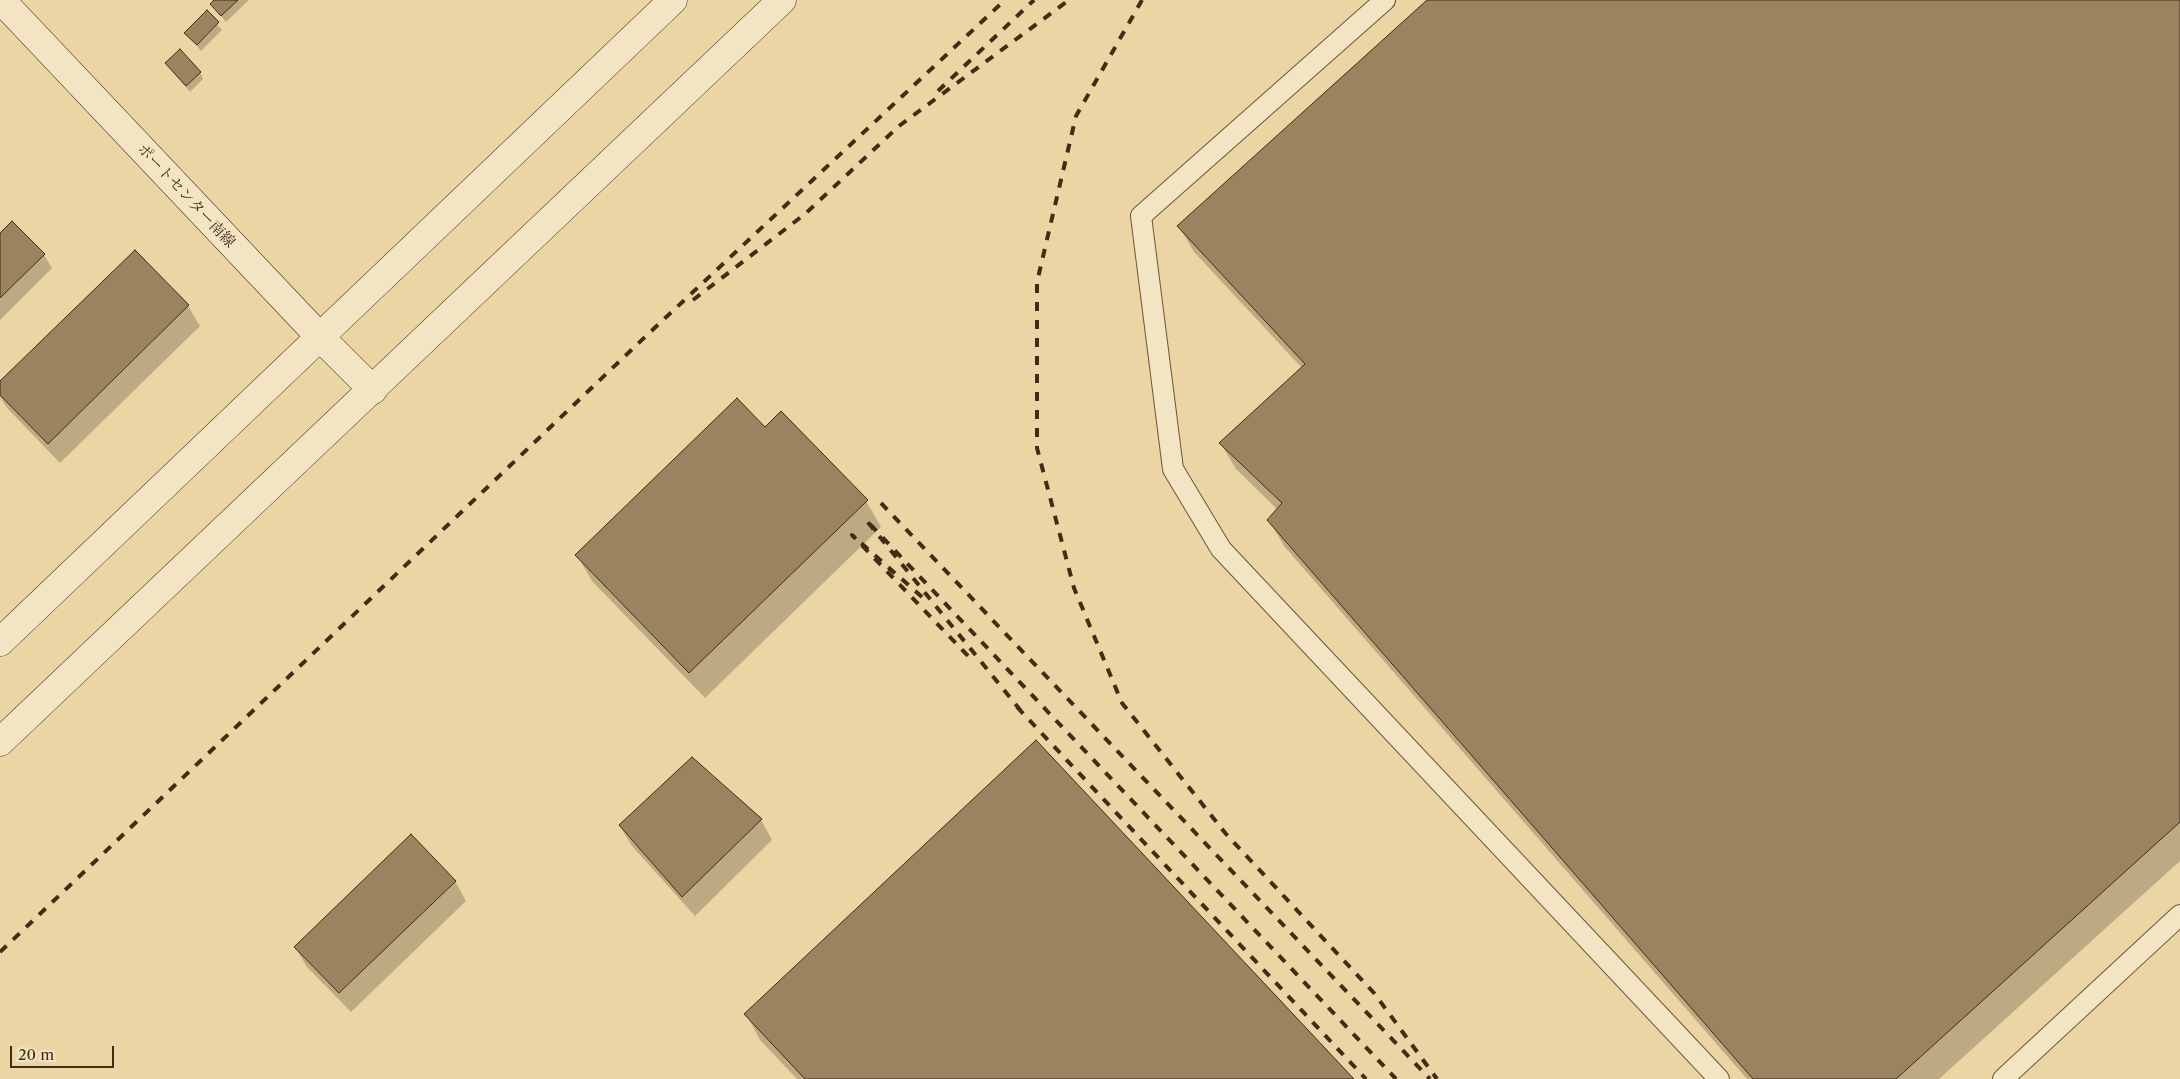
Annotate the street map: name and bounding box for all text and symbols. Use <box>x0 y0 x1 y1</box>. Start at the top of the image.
street label: ポートセンター南線 <box>133 140 239 252</box>
scale bar <box>12 1036 116 1068</box>
text: 20 m <box>18 1045 54 1064</box>

